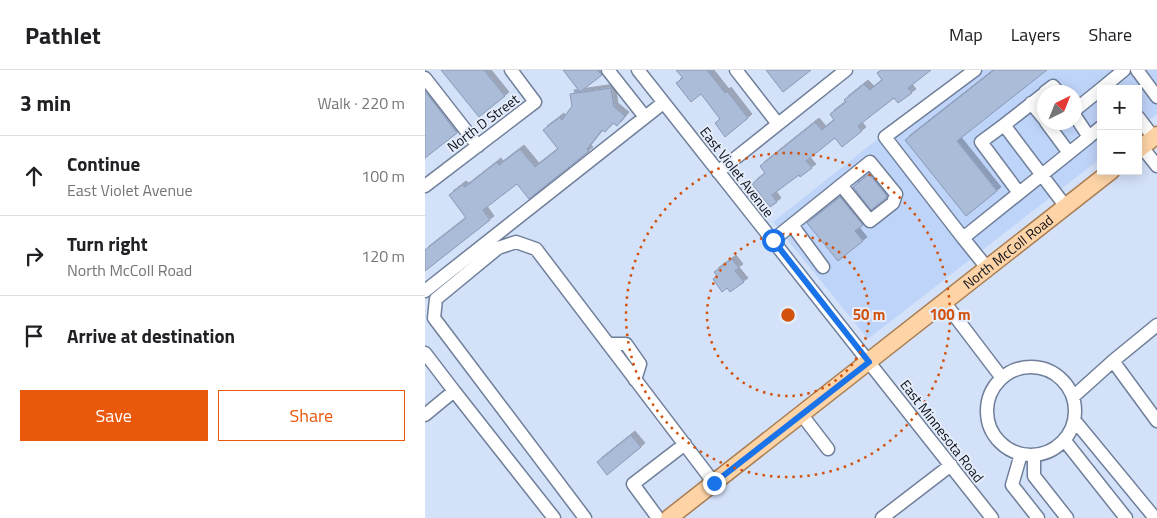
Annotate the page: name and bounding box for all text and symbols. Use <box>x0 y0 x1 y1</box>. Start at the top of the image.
text: Pathlet <box>25 17 101 53</box>
text: Map <box>949 21 983 48</box>
text: Layers <box>1011 21 1060 48</box>
text: Share <box>1088 21 1132 48</box>
north arrow <box>1037 85 1082 130</box>
map controls <box>1097 85 1142 175</box>
button: + <box>1097 85 1142 130</box>
text: 3 min <box>20 87 71 119</box>
street label: North D Street <box>442 88 523 157</box>
text: Walk · 220 m <box>317 91 405 115</box>
street label: East Violet Avenue <box>695 122 780 221</box>
button: − <box>1097 130 1142 175</box>
text: Continue <box>67 149 140 178</box>
icon: ahead <box>20 162 48 190</box>
text: 100 m <box>361 164 405 188</box>
text: East Violet Avenue <box>67 178 193 202</box>
street label: North McColl Road <box>958 209 1057 294</box>
text: Turn right <box>67 229 148 258</box>
route start <box>762 229 785 252</box>
icon: right <box>20 242 48 270</box>
text: 120 m <box>361 244 405 268</box>
text: North McColl Road <box>67 258 192 282</box>
text: 50 m <box>853 303 885 326</box>
text: 100 m <box>929 303 971 326</box>
centre of rings <box>779 306 797 324</box>
text: Arrive at destination <box>67 321 235 350</box>
icon: arrive <box>20 322 48 350</box>
street label: East Minnesota Road <box>896 375 989 487</box>
button: Save <box>20 390 208 441</box>
button: Share <box>218 390 405 441</box>
route end <box>703 472 726 495</box>

